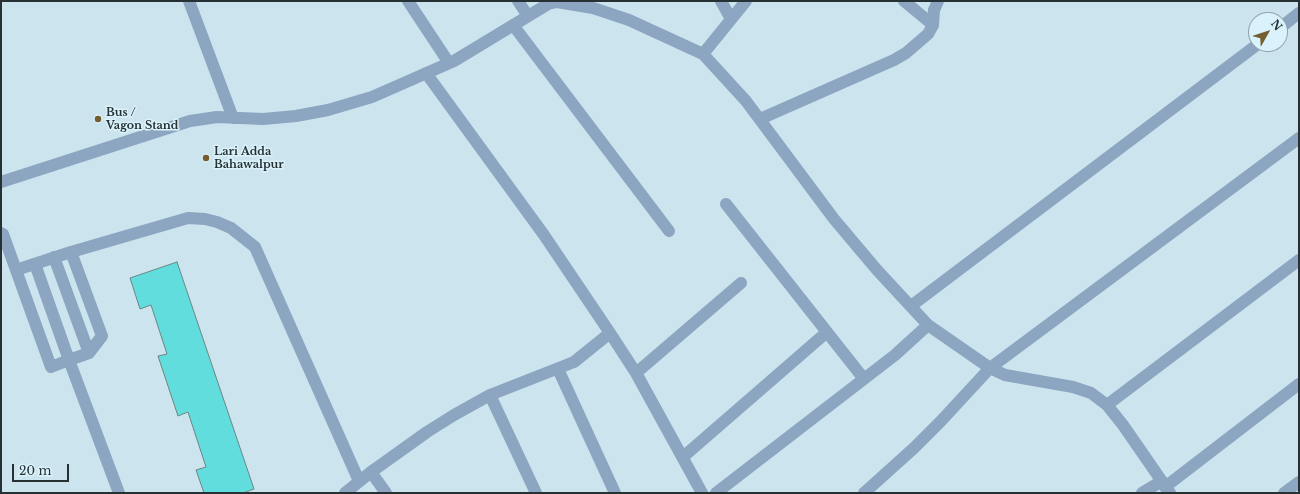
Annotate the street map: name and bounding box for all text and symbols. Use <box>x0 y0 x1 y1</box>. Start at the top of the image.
north arrow <box>1248 12 1288 52</box>
text: N <box>1268 17 1285 34</box>
place label: Bus / Vagon Stand <box>106 106 178 132</box>
marker: Bus / Vagon Stand <box>93 114 103 124</box>
place label: Lari Adda Bahawalpur <box>214 145 284 171</box>
marker: Lari Adda Bahawalpur <box>201 153 211 163</box>
scale bar <box>14 456 71 482</box>
text: 20 m <box>19 463 51 478</box>

